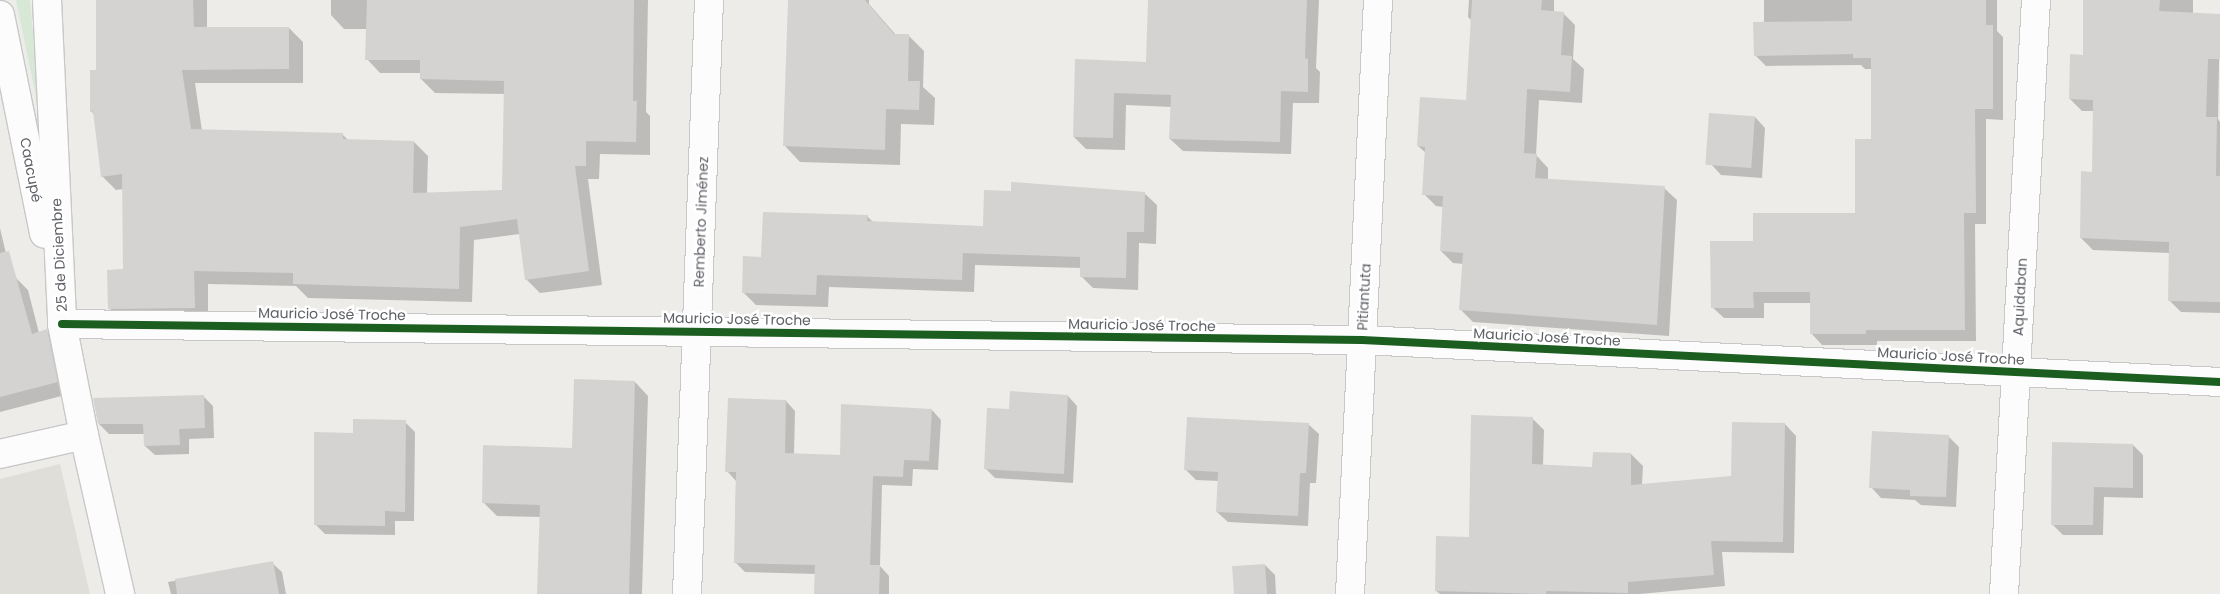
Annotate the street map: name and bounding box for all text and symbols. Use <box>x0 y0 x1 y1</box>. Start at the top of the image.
street label: Caacupé <box>17 136 45 204</box>
street label: Remberto Jiménez <box>690 156 712 288</box>
street label: 25 de Diciembre <box>48 198 70 312</box>
street label: Aquidaban <box>2010 258 2030 336</box>
street label: Pitiantuta <box>1354 263 1374 331</box>
street label: Mauricio José Troche <box>258 304 406 324</box>
street label: Mauricio José Troche <box>663 309 811 329</box>
street label: Mauricio José Troche <box>1068 315 1216 335</box>
street label: Mauricio José Troche <box>1473 325 1621 349</box>
street label: Mauricio José Troche <box>1877 344 2025 368</box>

